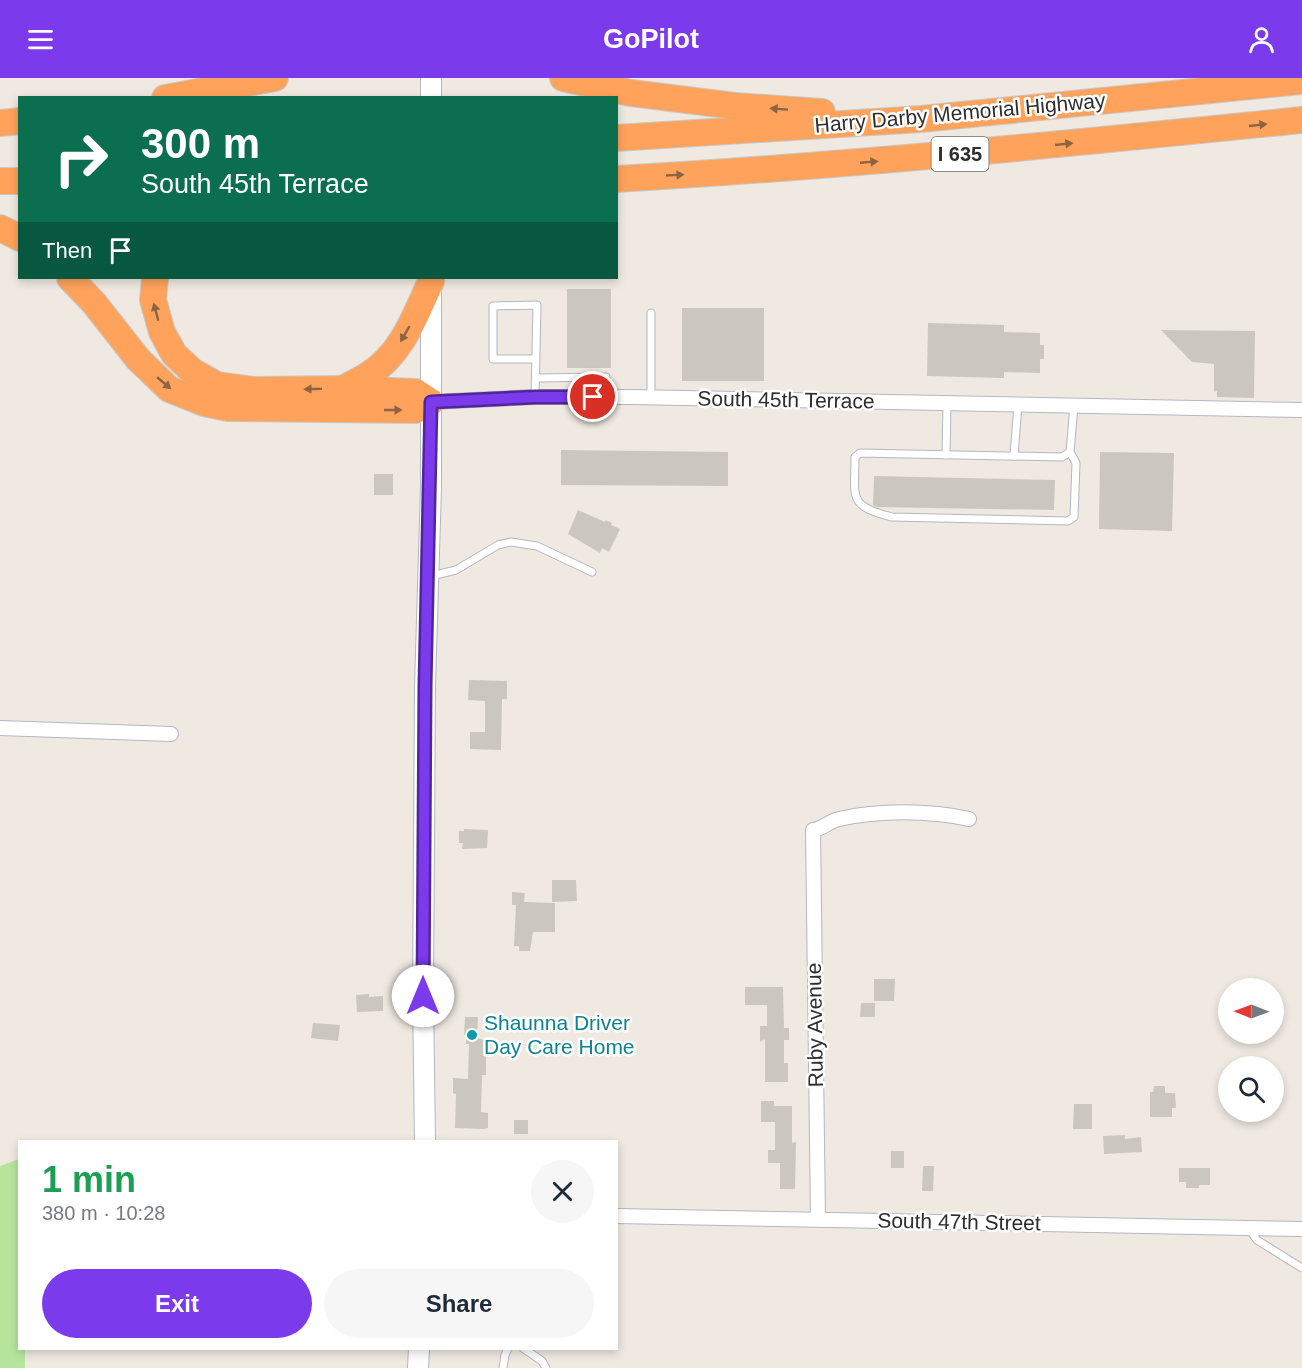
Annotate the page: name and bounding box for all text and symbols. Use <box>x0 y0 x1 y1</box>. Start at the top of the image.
icon: menu <box>24 23 57 56</box>
icon: person <box>1245 23 1278 56</box>
text: GoPilot <box>603 24 699 54</box>
street label: Harry Darby Memorial Highway <box>814 88 1107 137</box>
one-way arrow <box>770 104 789 113</box>
icon: right <box>42 120 120 198</box>
text: 300 m <box>141 120 260 167</box>
one-way arrow <box>1248 120 1267 130</box>
road number: I 635 <box>932 137 988 171</box>
one-way arrow <box>1054 139 1073 149</box>
one-way arrow <box>860 157 879 167</box>
text: South 45th Terrace <box>141 169 369 199</box>
one-way arrow <box>665 171 684 180</box>
icon: arrive <box>104 234 137 267</box>
text: Then <box>42 238 92 263</box>
one-way arrow <box>151 303 161 322</box>
one-way arrow <box>400 326 411 342</box>
pin <box>567 371 618 422</box>
one-way arrow <box>156 377 172 390</box>
icon: arrive <box>576 380 609 413</box>
one-way arrow <box>303 384 322 394</box>
street label: South 45th Terrace <box>697 386 875 413</box>
one-way arrow <box>383 405 402 415</box>
street label: Ruby Avenue <box>802 963 827 1087</box>
position arrow <box>391 964 455 1028</box>
north arrow <box>1218 978 1284 1044</box>
map controls <box>1218 978 1284 1122</box>
place label: Shaunna Driver Day Care Home <box>484 1011 635 1058</box>
marker: Shaunna Driver Day Care Home <box>465 1028 479 1042</box>
button: search <box>1218 1056 1284 1122</box>
text: 1 min <box>42 1159 136 1200</box>
button: close <box>531 1160 594 1223</box>
text: 380 m · 10:28 <box>42 1202 165 1224</box>
street label: South 47th Street <box>877 1209 1041 1234</box>
button: Exit <box>42 1269 312 1338</box>
button: Share <box>324 1269 594 1338</box>

